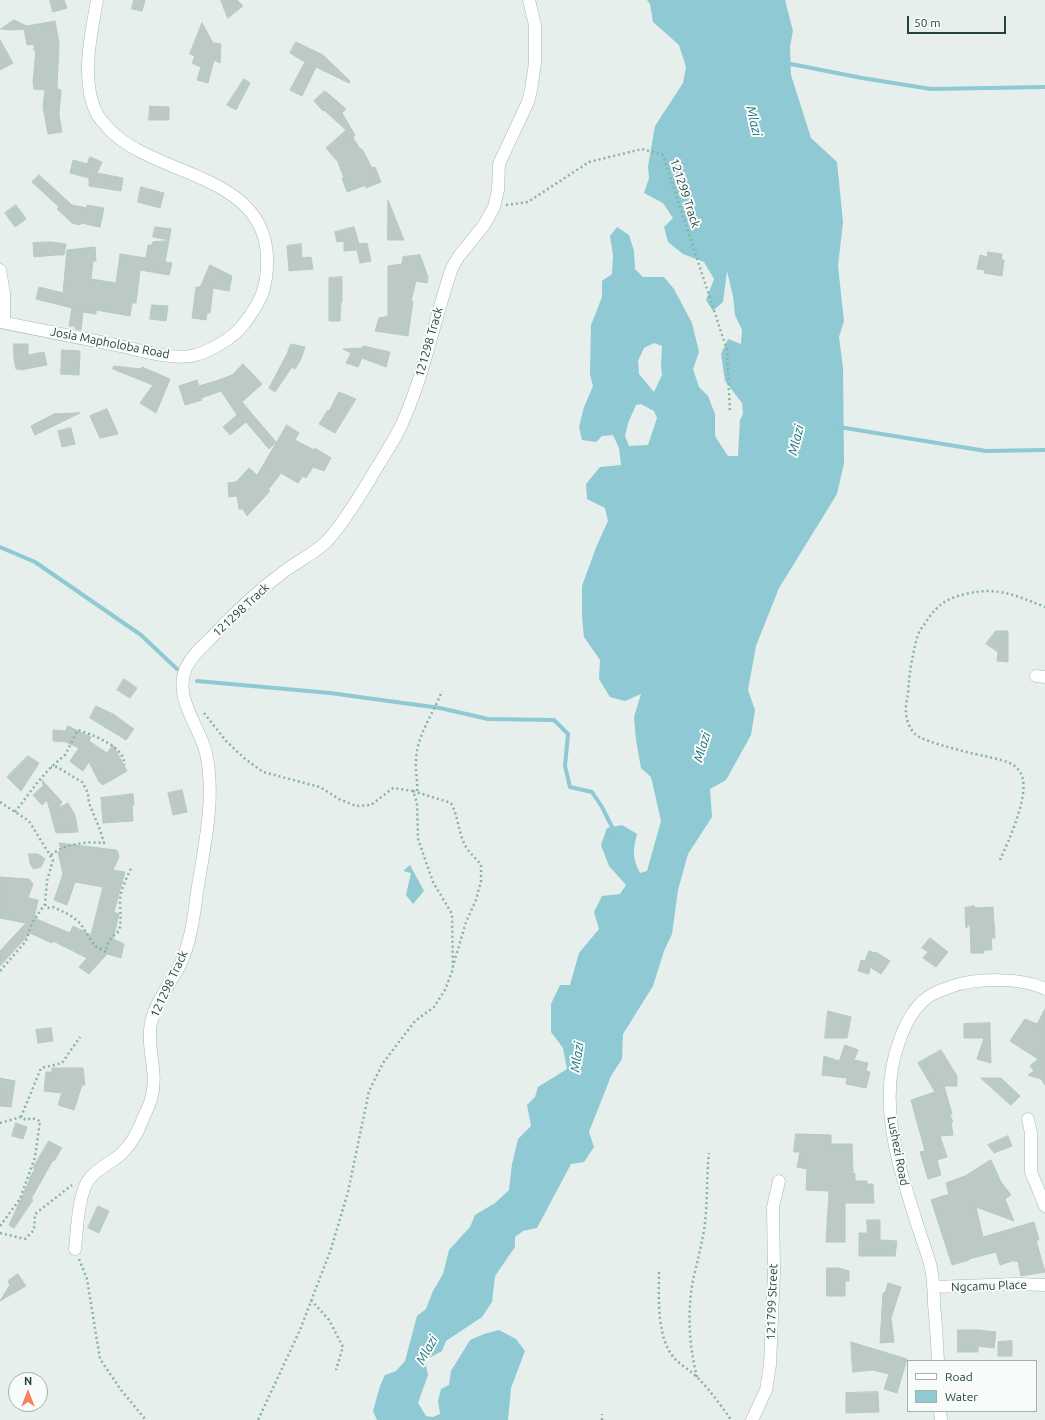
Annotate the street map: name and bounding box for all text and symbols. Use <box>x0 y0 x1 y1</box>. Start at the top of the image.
scale bar <box>909 8 1008 34</box>
text: 50 m <box>914 16 941 29</box>
water label: Mlazi <box>743 104 765 138</box>
street label: 121299 Track <box>667 157 703 229</box>
street label: 121298 Track <box>412 305 446 379</box>
street label: Josia Mapholoba Road <box>49 324 171 362</box>
water label: Mlazi <box>785 423 807 457</box>
street label: 121298 Track <box>210 580 272 640</box>
water label: Mlazi <box>690 730 714 764</box>
street label: 121298 Track <box>147 948 191 1020</box>
water label: Mlazi <box>567 1041 587 1073</box>
street label: Lushezi Road <box>884 1115 912 1187</box>
street label: 121799 Street <box>763 1263 781 1341</box>
street label: Ngcamu Place <box>951 1277 1027 1295</box>
water label: Mlazi <box>413 1333 441 1367</box>
legend <box>907 1360 1037 1412</box>
text: Road <box>945 1370 973 1383</box>
north arrow <box>8 1372 48 1412</box>
text: N <box>24 1375 32 1387</box>
text: Water <box>945 1390 978 1403</box>

